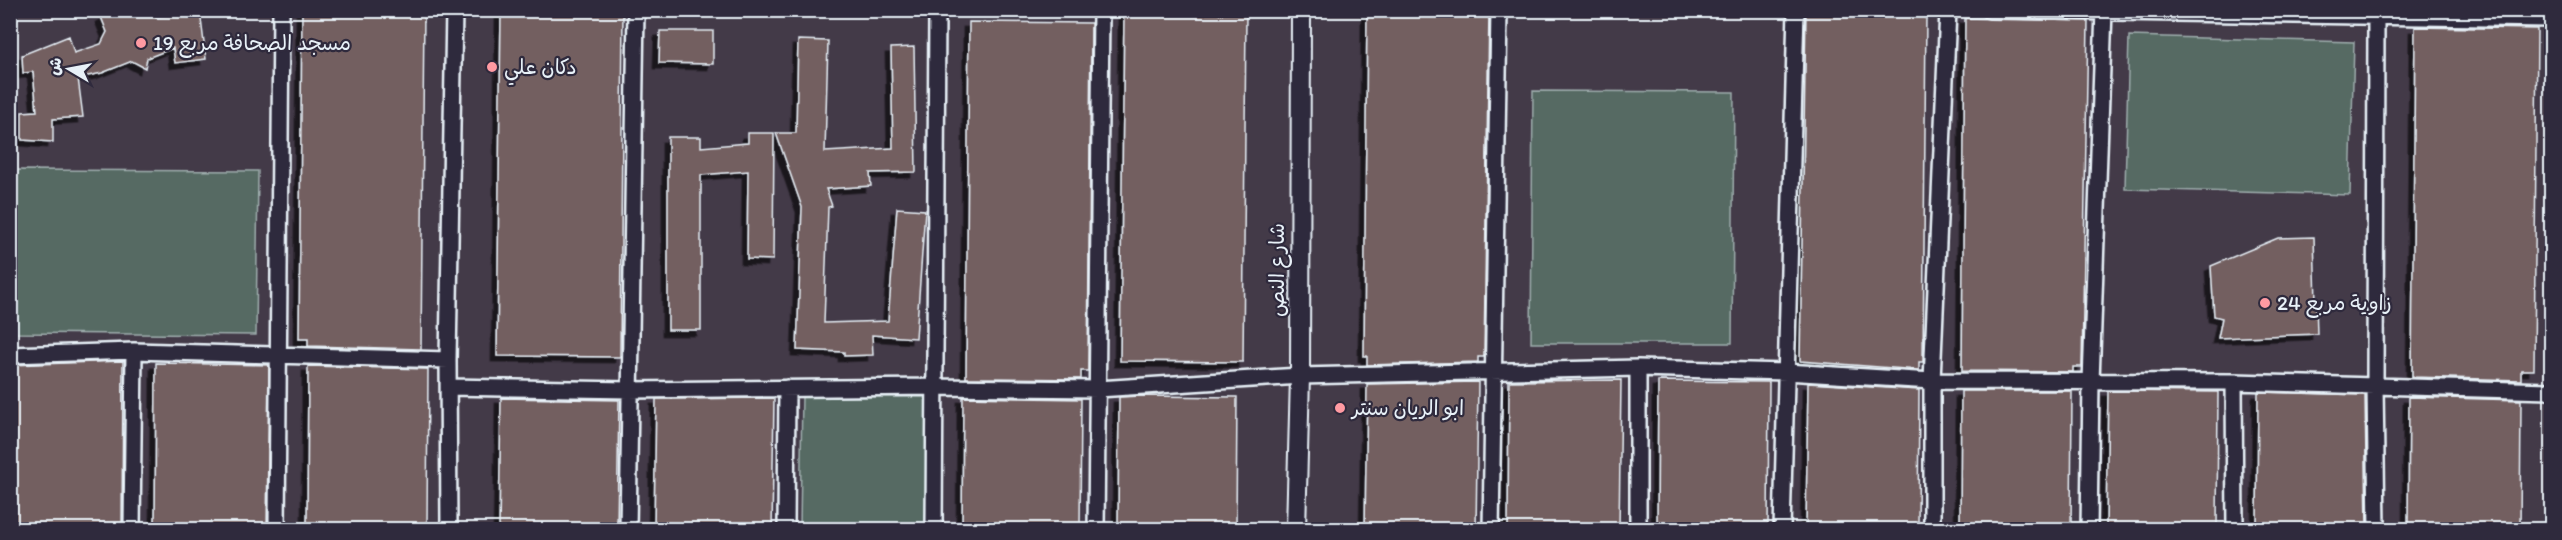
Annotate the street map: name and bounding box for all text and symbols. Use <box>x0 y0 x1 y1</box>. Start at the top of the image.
place label: مسجد الصحافة مربع 19 <box>153 30 351 58</box>
marker: مسجد الصحافة مربع 19 <box>134 36 148 50</box>
north arrow <box>39 39 99 99</box>
place label: دكان علي <box>504 54 577 86</box>
text: ش <box>44 56 66 77</box>
marker: دكان علي <box>485 60 499 74</box>
street label: شارع النص <box>1264 223 1292 317</box>
place label: زاوية مربع 24 <box>2277 290 2392 318</box>
marker: زاوية مربع 24 <box>2258 296 2272 310</box>
place label: ابو الريان سنتر <box>1350 395 1464 421</box>
marker: ابو الريان سنتر <box>1333 401 1347 415</box>

